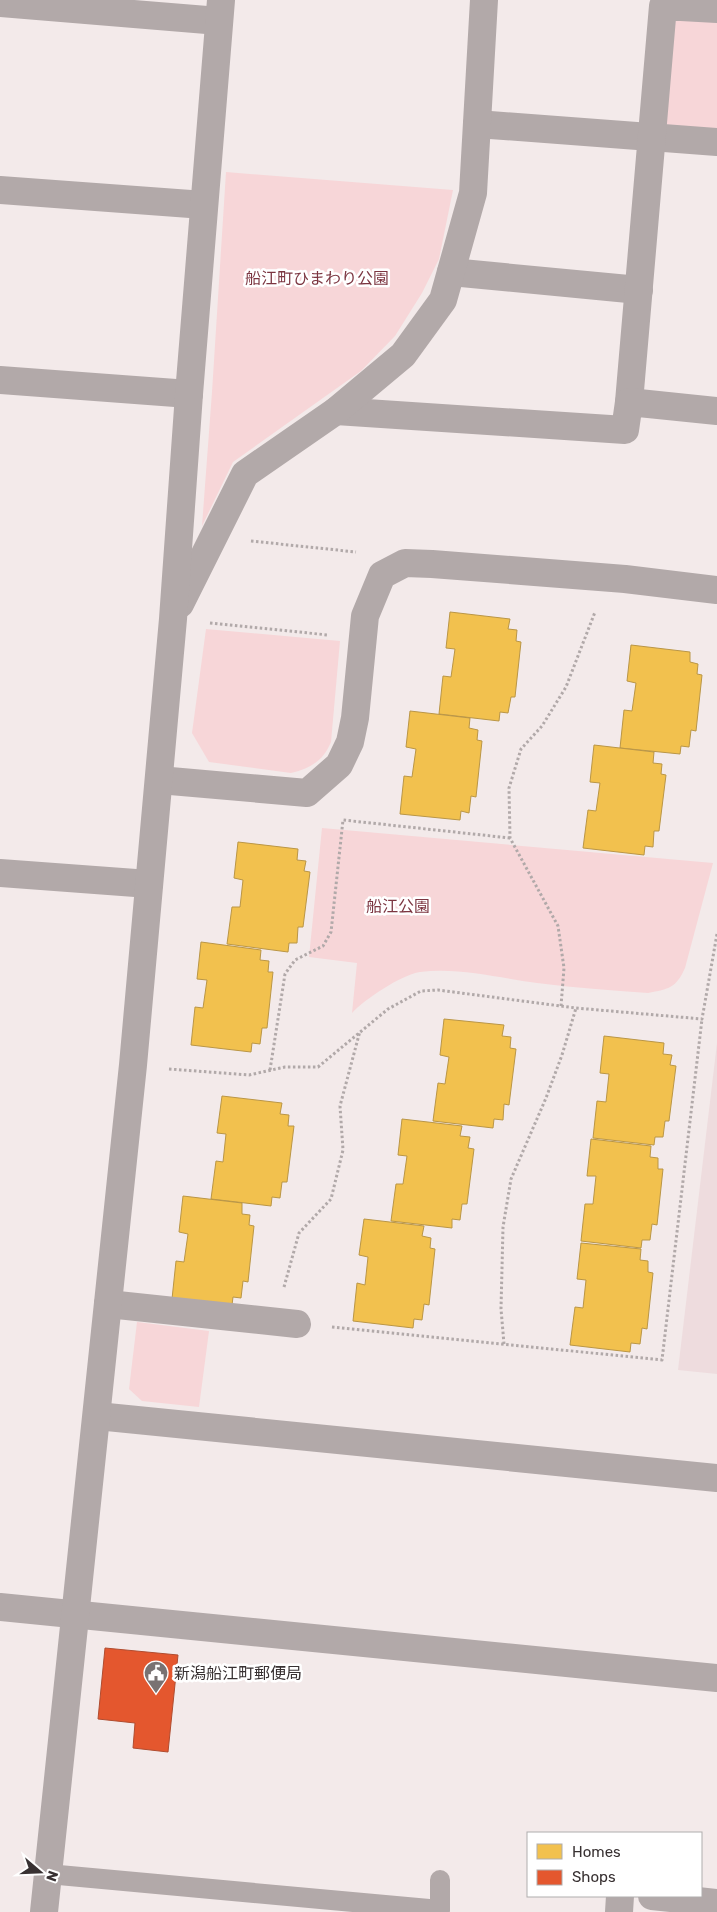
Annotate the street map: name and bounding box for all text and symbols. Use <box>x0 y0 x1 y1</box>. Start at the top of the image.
park label: 船江町ひまわり公園 <box>245 269 389 288</box>
park label: 船江公園 <box>366 897 430 916</box>
public building icon: 新潟船江町郵便局 <box>143 1660 169 1694</box>
place label: 新潟船江町郵便局 <box>174 1664 302 1683</box>
legend <box>527 1832 702 1897</box>
text: Homes <box>572 1843 621 1861</box>
north arrow <box>15 1847 65 1897</box>
text: Shops <box>572 1868 616 1886</box>
text: N <box>42 1869 61 1884</box>

